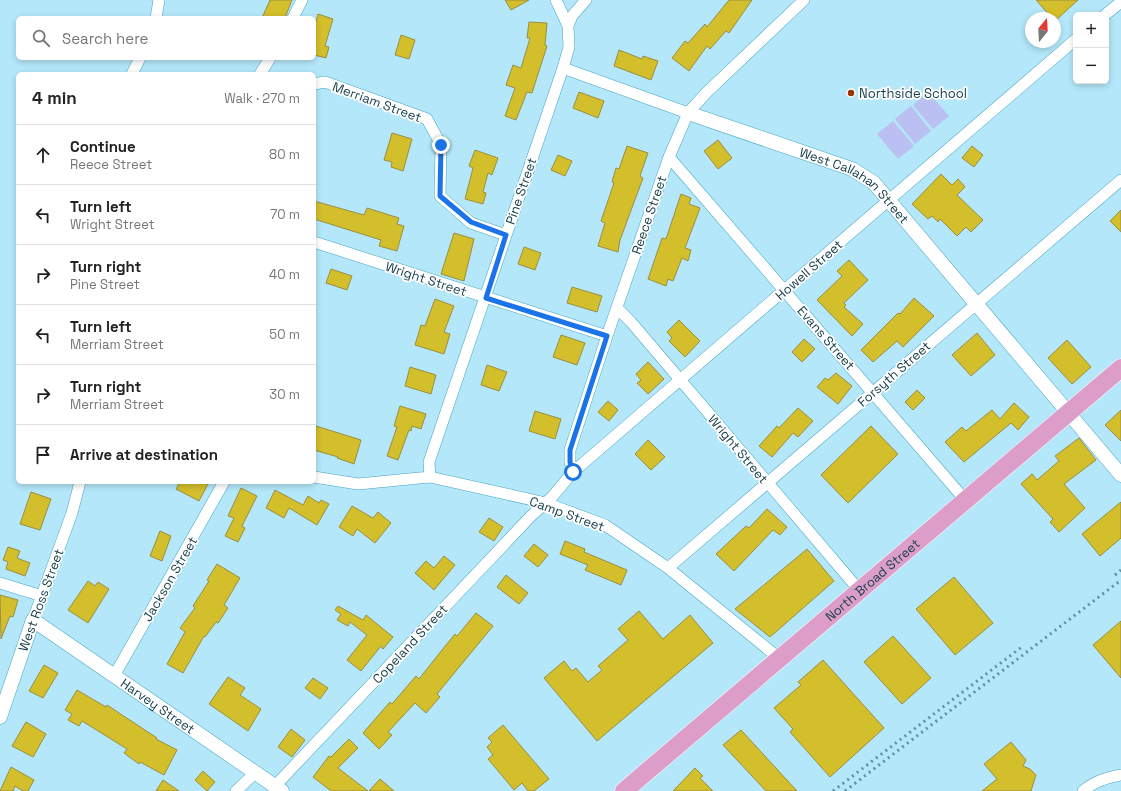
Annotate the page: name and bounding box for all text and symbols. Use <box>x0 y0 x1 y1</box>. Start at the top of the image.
north arrow <box>1025 12 1061 48</box>
map controls <box>1073 12 1109 84</box>
button: + <box>1073 12 1109 48</box>
search box <box>16 16 316 60</box>
icon: search <box>30 27 52 49</box>
text: Search here <box>62 29 148 48</box>
button: − <box>1073 48 1109 84</box>
street label: Merriam Street <box>330 78 424 126</box>
place label: Northside School <box>859 85 967 102</box>
text: 4 min <box>32 87 77 109</box>
marker: Northside School <box>846 88 856 98</box>
text: Walk · 270 m <box>224 90 300 107</box>
route end <box>432 136 450 154</box>
text: Continue <box>70 137 136 156</box>
street label: West Callahan Street <box>797 143 913 227</box>
icon: ahead <box>32 144 54 166</box>
text: 80 m <box>269 146 300 163</box>
street label: Pine Street <box>502 155 540 227</box>
text: Reece Street <box>70 156 152 173</box>
street label: Reece Street <box>628 173 670 257</box>
text: Turn left <box>70 197 132 216</box>
icon: left <box>32 204 54 226</box>
text: 70 m <box>270 206 300 223</box>
text: Wright Street <box>70 216 155 233</box>
street label: Howell Street <box>772 236 846 304</box>
text: Turn right <box>70 257 141 276</box>
street label: Wright Street <box>383 258 469 300</box>
icon: right <box>32 264 54 286</box>
text: 40 m <box>269 266 300 283</box>
text: Pine Street <box>70 276 140 293</box>
street label: Evans Street <box>794 302 858 374</box>
text: Turn left <box>70 317 132 336</box>
icon: left <box>32 324 54 346</box>
text: 50 m <box>269 326 300 343</box>
text: Merriam Street <box>70 336 164 353</box>
street label: Forsyth Street <box>854 338 934 410</box>
text: Turn right <box>70 377 141 396</box>
icon: right <box>32 384 54 406</box>
text: 30 m <box>269 386 300 403</box>
text: Merriam Street <box>70 396 164 413</box>
street label: Wright Street <box>704 411 772 487</box>
icon: arrive <box>32 444 54 466</box>
text: Arrive at destination <box>70 445 218 464</box>
route start <box>564 463 582 481</box>
street label: Camp Street <box>527 493 607 535</box>
street label: Jackson Street <box>139 534 201 624</box>
street label: North Broad Street <box>821 535 923 625</box>
street label: West Ross Street <box>15 546 67 654</box>
street label: Copeland Street <box>369 601 451 687</box>
street label: Harvey Street <box>117 674 198 737</box>

